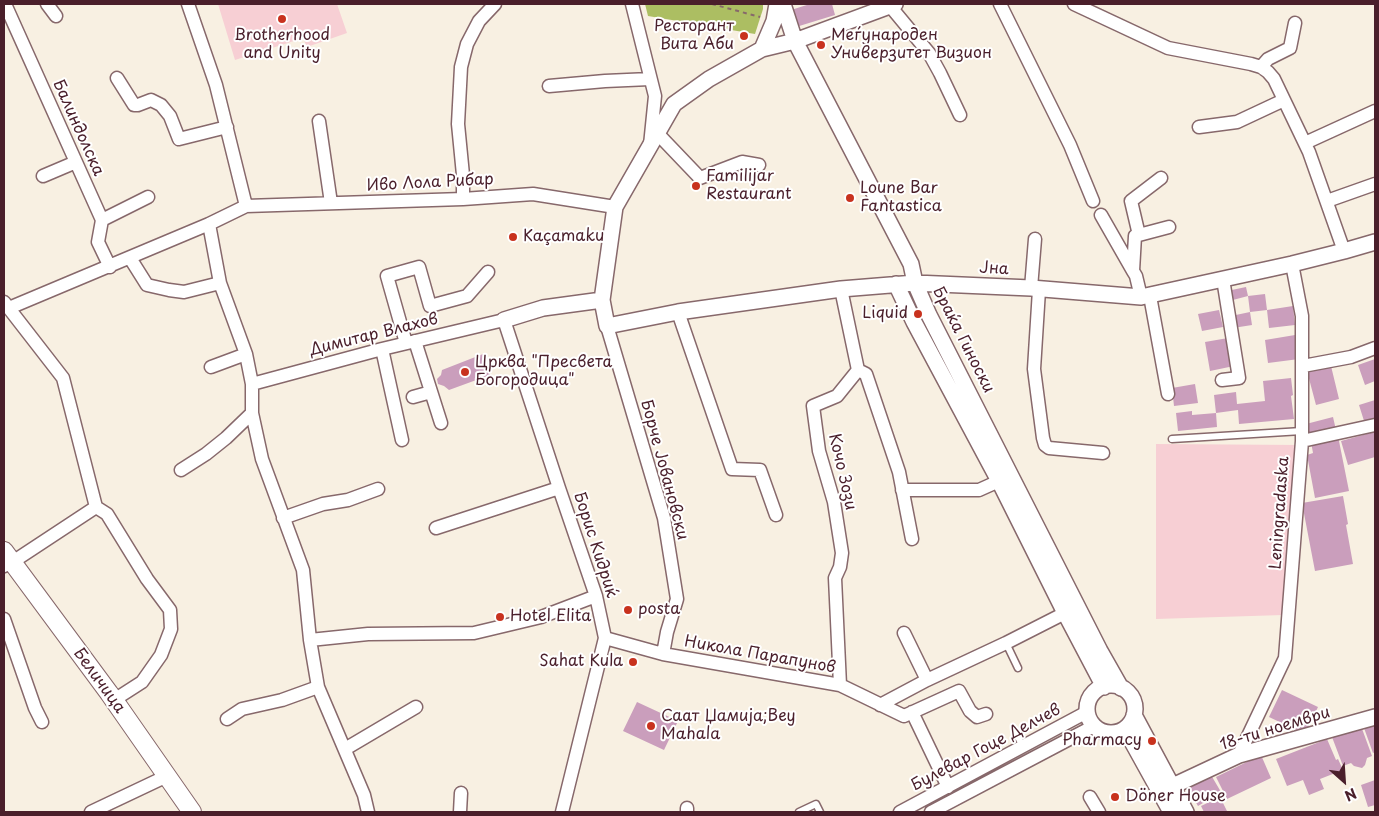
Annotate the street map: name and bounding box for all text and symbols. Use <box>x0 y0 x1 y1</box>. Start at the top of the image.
marker: Brotherhood and Unity <box>276 13 288 25</box>
place label: Ресторант Вита Аби <box>654 17 734 55</box>
place label: Brotherhood and Unity <box>234 26 330 64</box>
place label: Меѓународен Универзитет Визион <box>831 26 992 64</box>
marker: Ресторант Вита Аби <box>738 30 750 42</box>
marker: Меѓународен Универзитет Визион <box>815 39 827 51</box>
street label: Балиндолска <box>48 77 108 179</box>
place label: Familijar Restaurant <box>706 167 792 205</box>
street label: Иво Лола Рибар <box>366 170 494 196</box>
place label: Loune Bar Fantastica <box>860 179 942 217</box>
marker: Familijar Restaurant <box>690 180 702 192</box>
marker: Loune Bar Fantastica <box>844 192 856 204</box>
place label: Kaçamaku <box>523 227 604 247</box>
marker: Kaçamaku <box>507 231 519 243</box>
street label: Јна <box>979 259 1009 279</box>
street label: Браќа Гиноски <box>928 284 998 396</box>
place label: Liquid <box>862 304 908 324</box>
marker: Liquid <box>912 308 924 320</box>
street label: Димитар Влахов <box>308 310 440 360</box>
place label: Црква "Пресвета Богородица" <box>475 353 612 391</box>
marker: Црква "Пресвета Богородица" <box>459 366 471 378</box>
street label: Борче Јовановски <box>636 398 692 542</box>
street label: Кочо Зози <box>824 432 860 512</box>
street label: Leningradaska <box>1266 456 1294 570</box>
street label: Борис Кидриќ <box>569 490 621 600</box>
place label: posta <box>638 600 680 620</box>
marker: posta <box>622 604 634 616</box>
place label: Hotel Elita <box>510 607 591 627</box>
marker: Hotel Elita <box>494 611 506 623</box>
street label: Никола Парапунов <box>683 632 837 678</box>
street label: Беличица <box>69 645 129 717</box>
place label: Sahat Kula <box>539 652 623 672</box>
marker: Sahat Kula <box>627 656 639 668</box>
street label: Булевар Гоце Делчев <box>908 700 1064 796</box>
street label: 18-ти ноември <box>1218 703 1332 755</box>
place label: Саат Џамија;Bey Mahala <box>661 707 796 745</box>
marker: Саат Џамија;Bey Mahala <box>645 720 657 732</box>
place label: Pharmacy <box>1062 731 1142 751</box>
marker: Pharmacy <box>1146 735 1158 747</box>
north arrow <box>1319 756 1369 806</box>
text: N <box>1341 783 1360 807</box>
place label: Döner House <box>1125 787 1226 807</box>
marker: Döner House <box>1109 791 1121 803</box>

